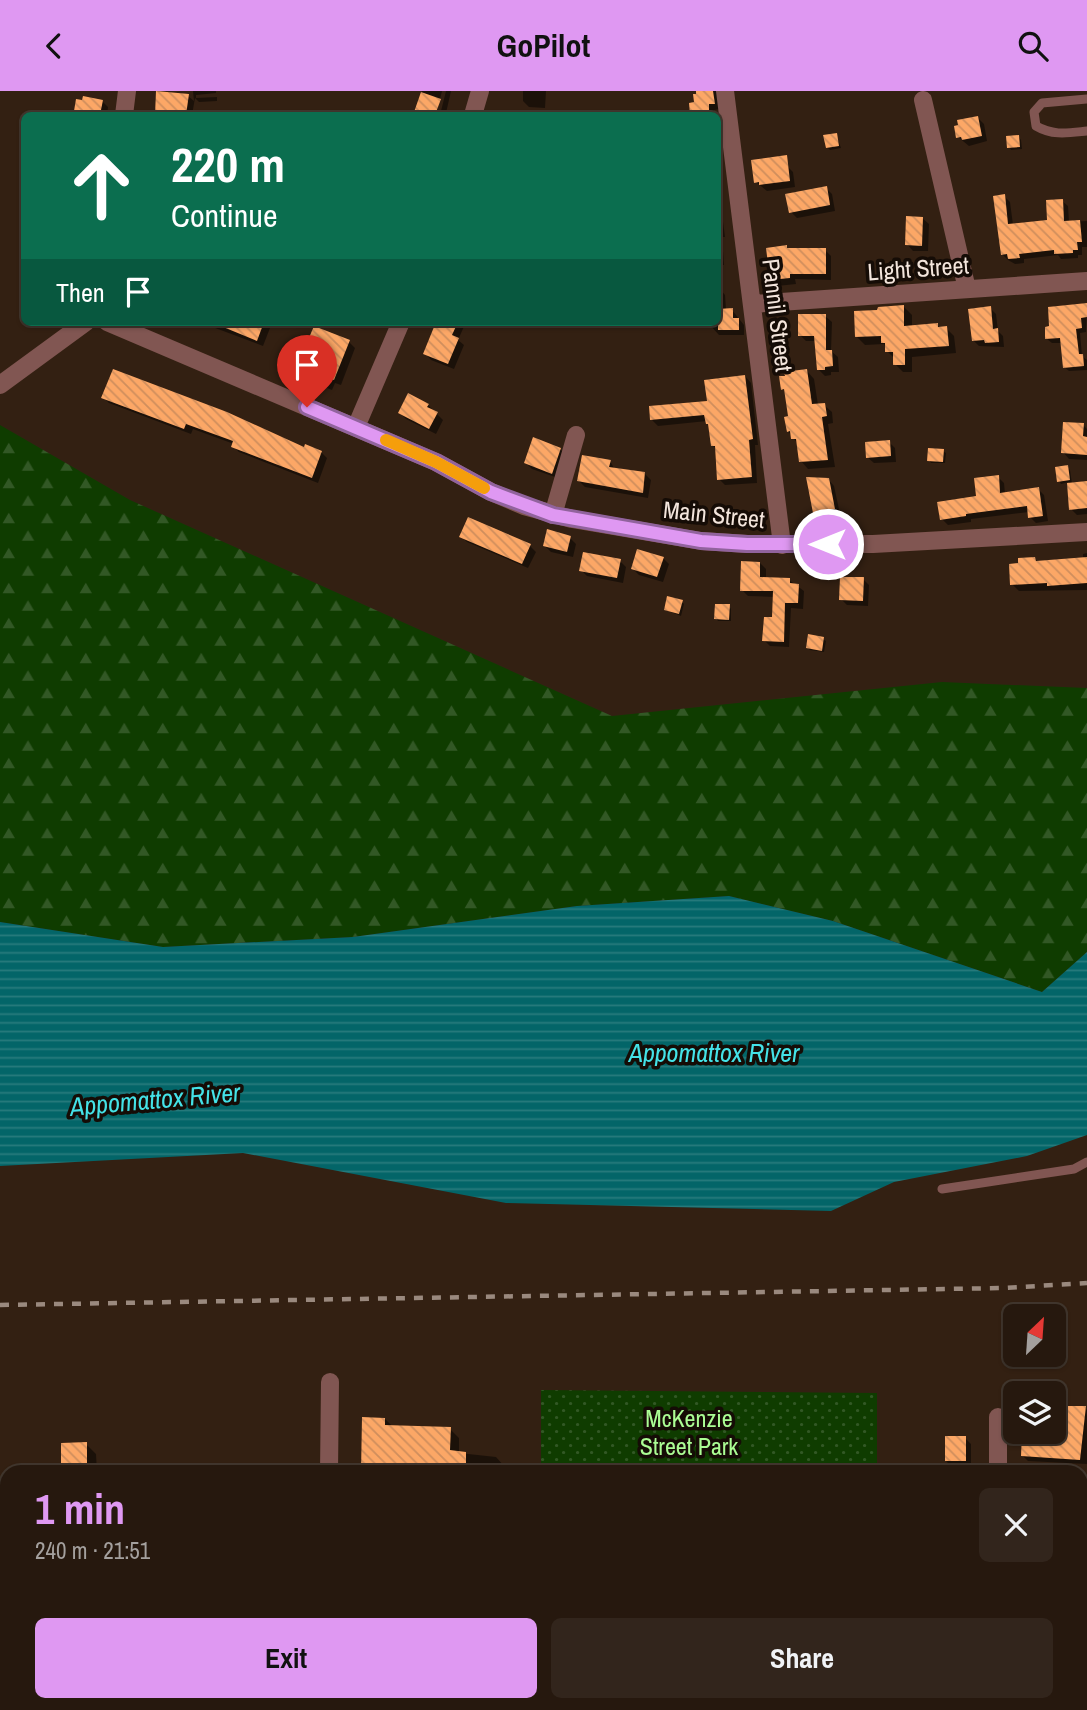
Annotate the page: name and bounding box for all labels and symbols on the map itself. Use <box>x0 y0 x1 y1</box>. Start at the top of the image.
street label: Light Street <box>866 248 970 288</box>
street label: Pannil Street <box>755 257 801 374</box>
pin <box>277 335 337 407</box>
street label: Main Street <box>662 493 767 535</box>
position arrow <box>791 507 865 581</box>
water label: Appomattox River <box>628 1035 800 1070</box>
water label: Appomattox River <box>67 1074 242 1124</box>
north arrow <box>1003 1304 1066 1367</box>
park label: McKenzie Street Park <box>640 1402 738 1462</box>

